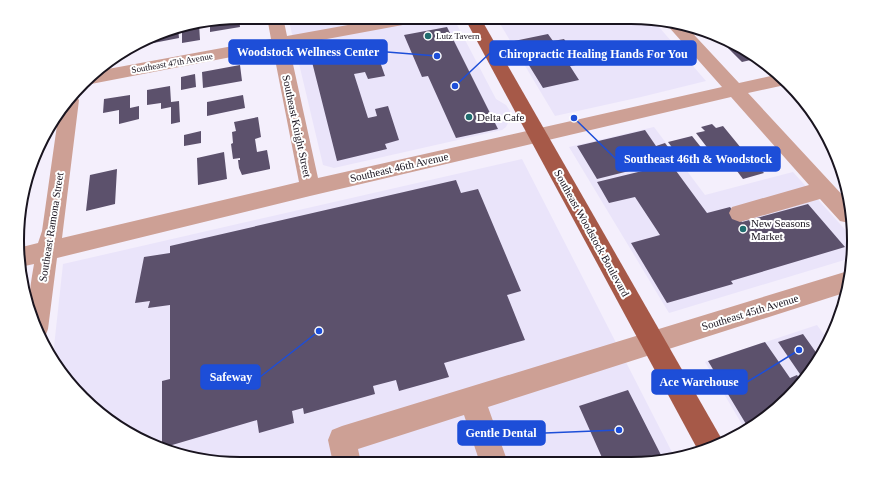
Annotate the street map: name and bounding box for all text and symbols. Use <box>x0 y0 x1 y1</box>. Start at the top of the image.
marker: Lutz Tavern <box>423 31 433 41</box>
place label: Lutz Tavern <box>436 31 480 41</box>
callout: Woodstock Wellness Center <box>229 40 387 64</box>
callout: Chiropractic Healing Hands For You <box>490 41 696 65</box>
text: Woodstock Wellness Center <box>237 45 380 59</box>
text: Chiropractic Healing Hands For You <box>498 47 688 61</box>
street label: Southeast 47th Avenue <box>131 51 213 75</box>
street label: Southeast Knight Street <box>280 74 314 178</box>
place label: Delta Cafe <box>477 111 524 123</box>
marker: Delta Cafe <box>464 112 474 122</box>
callout: Southeast 46th & Woodstock <box>616 147 780 171</box>
street label: Southeast 46th Avenue <box>349 150 449 184</box>
text: Southeast 46th & Woodstock <box>624 152 772 166</box>
street label: Southeast Woodstock Boulevard <box>552 168 632 299</box>
street label: Southeast Ramona Street <box>36 171 66 283</box>
place label: New Seasons Market <box>751 217 810 242</box>
marker: New Seasons Market <box>738 224 748 234</box>
street label: Southeast 45th Avenue <box>700 292 800 332</box>
callout: Safeway <box>201 365 260 389</box>
text: Safeway <box>210 370 252 384</box>
callout: Ace Warehouse <box>652 370 747 394</box>
text: Ace Warehouse <box>659 375 739 389</box>
callout: Gentle Dental <box>458 421 545 445</box>
text: Gentle Dental <box>466 426 537 440</box>

